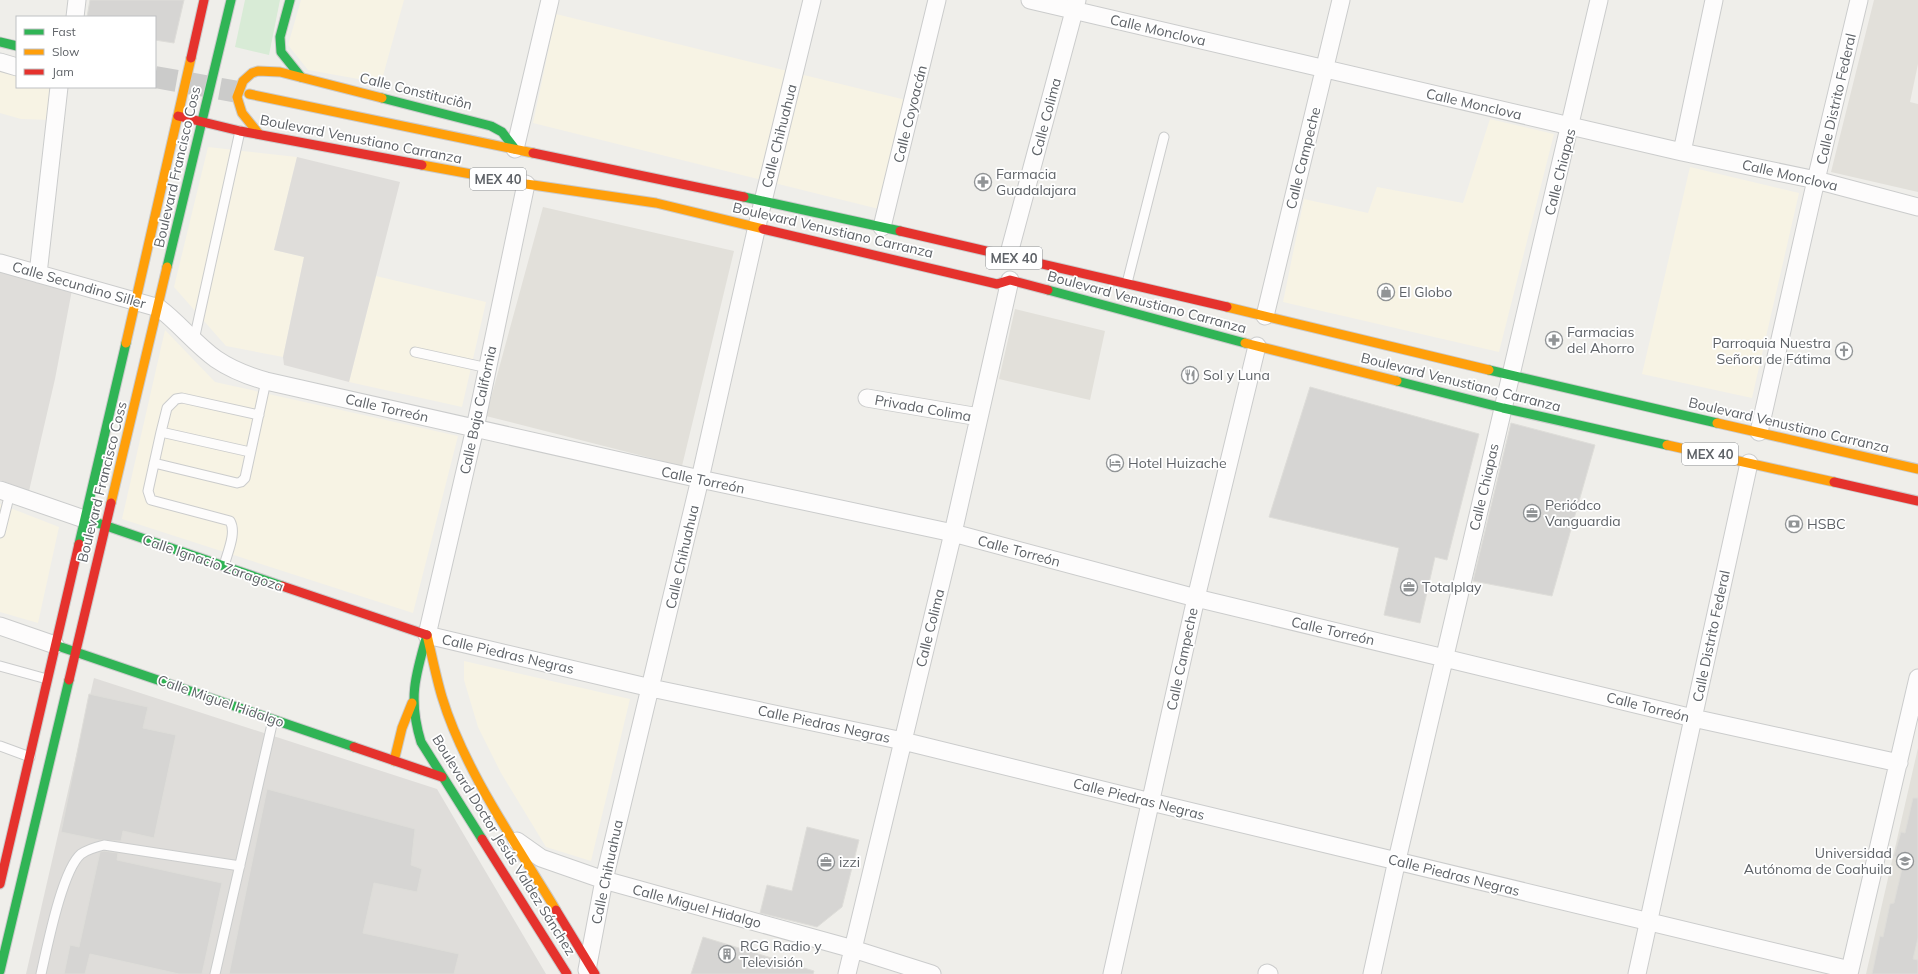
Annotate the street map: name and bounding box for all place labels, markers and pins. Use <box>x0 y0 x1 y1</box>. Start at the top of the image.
place label: Farmacia Guadalajara <box>996 165 1076 199</box>
pharmacy icon: Farmacia Guadalajara <box>973 172 993 192</box>
shop icon: El Globo <box>1376 282 1396 302</box>
place label: El Globo <box>1399 283 1452 301</box>
place label: Farmacias del Ahorro <box>1567 323 1635 357</box>
pharmacy icon: Farmacias del Ahorro <box>1544 330 1564 350</box>
place label: Parroquia Nuestra Señora de Fátima <box>1713 334 1831 368</box>
church icon: Parroquia Nuestra Señora de Fátima <box>1834 341 1854 361</box>
restaurant icon: Sol y Luna <box>1180 365 1200 385</box>
place label: Sol y Luna <box>1203 366 1270 384</box>
hotel icon: Hotel Huizache <box>1105 453 1125 473</box>
place label: Hotel Huizache <box>1128 454 1227 472</box>
place label: Periódco Vanguardia <box>1545 496 1621 530</box>
office icon: Periódco Vanguardia <box>1522 503 1542 523</box>
bank icon: HSBC <box>1784 514 1804 534</box>
place label: HSBC <box>1807 515 1846 533</box>
office icon: Totalplay <box>1399 577 1419 597</box>
place label: Totalplay <box>1422 578 1482 596</box>
place label: Universidad Autónoma de Coahuila <box>1744 844 1892 878</box>
school or university icon: Universidad Autónoma de Coahuila <box>1895 851 1915 871</box>
office icon: izzi <box>816 852 836 872</box>
place label: izzi <box>839 853 860 871</box>
place label: RCG Radio y Televisión <box>740 937 822 971</box>
building icon: RCG Radio y Televisión <box>717 944 737 964</box>

